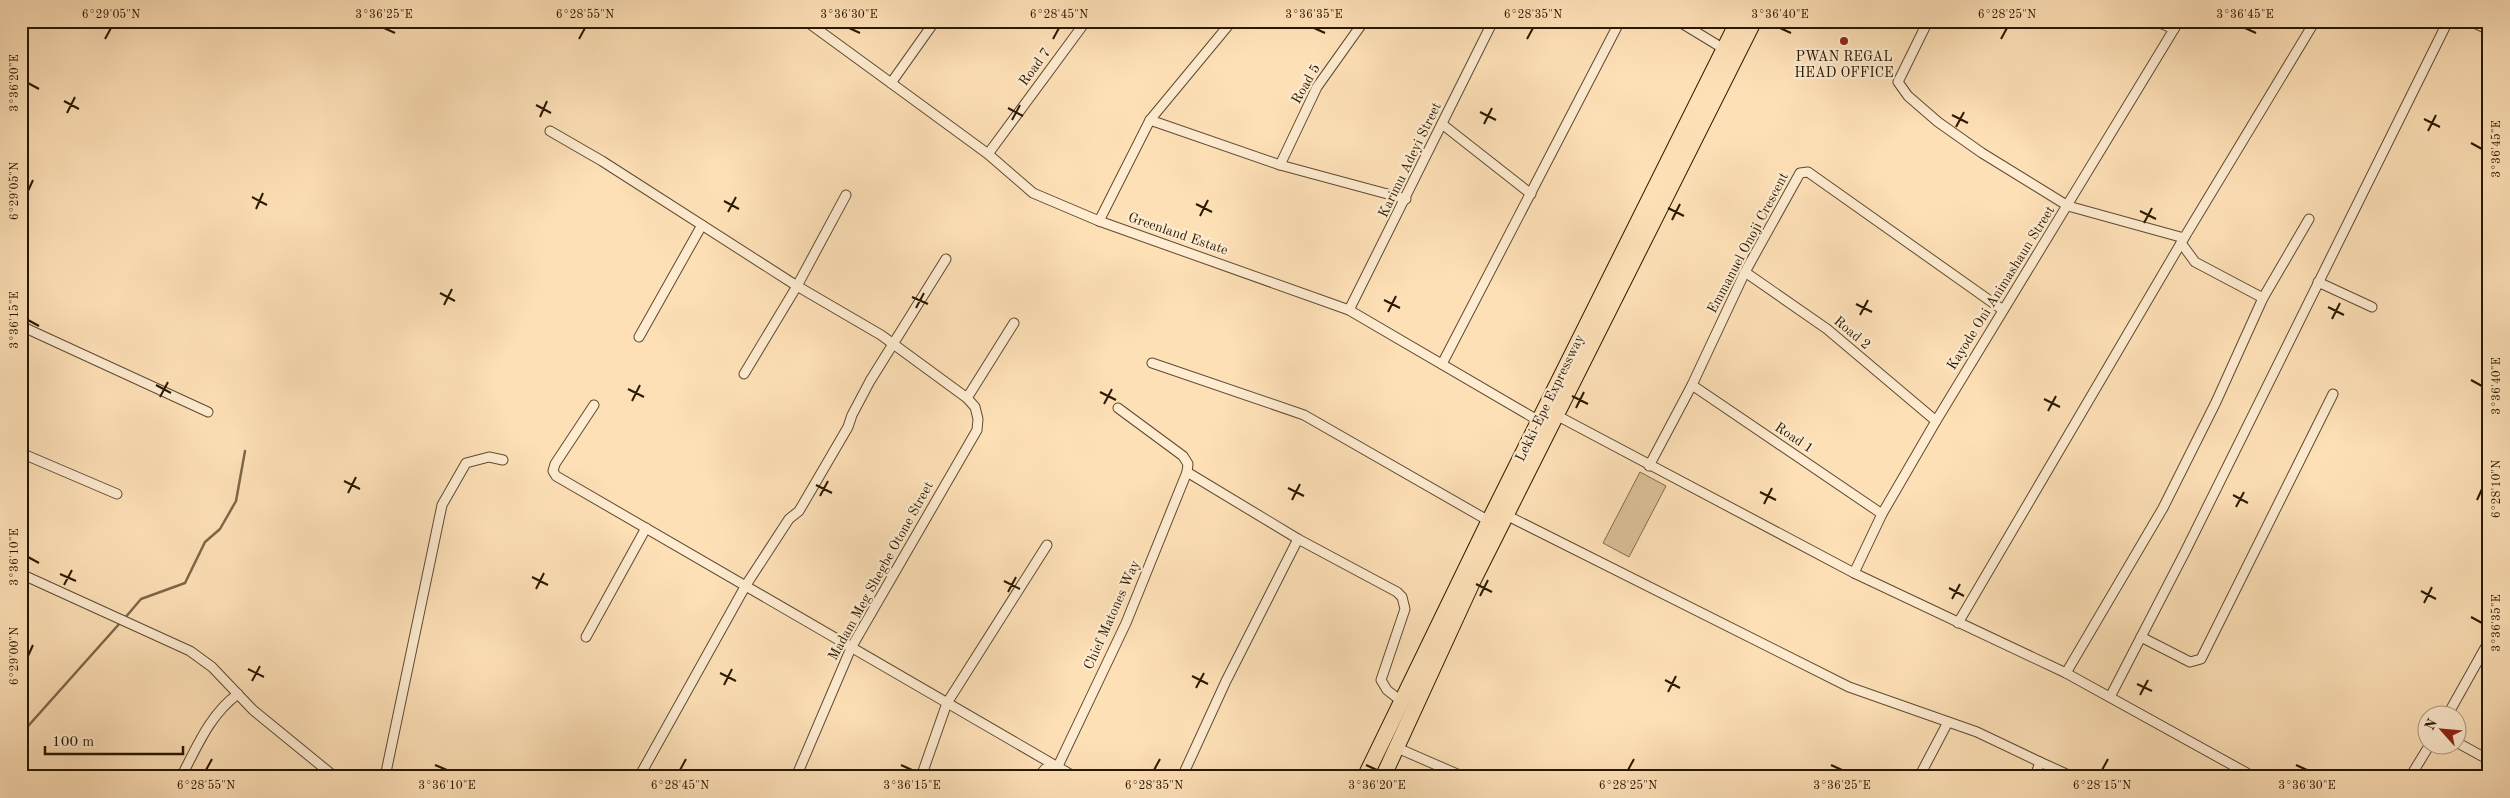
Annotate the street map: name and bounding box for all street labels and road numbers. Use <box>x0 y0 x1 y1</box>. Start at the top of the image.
street label: Road 7 <box>1017 45 1053 89</box>
street label: Road 5 <box>1289 62 1323 106</box>
street label: Karimu Adeyi Street <box>1376 100 1444 220</box>
street label: Emmanuel Onoji Crescent <box>1705 170 1791 316</box>
street label: Kayode Oni Animashaun Street <box>1945 203 2057 372</box>
street label: Greenland Estate <box>1126 210 1230 258</box>
street label: Road 2 <box>1831 314 1873 352</box>
street label: Lekki-Epe Expressway <box>1513 332 1587 464</box>
street label: Road 1 <box>1772 420 1816 456</box>
street label: Madam Meg Shegbe Otone Street <box>826 479 936 663</box>
street label: Chief Matones Way <box>1082 558 1143 672</box>

